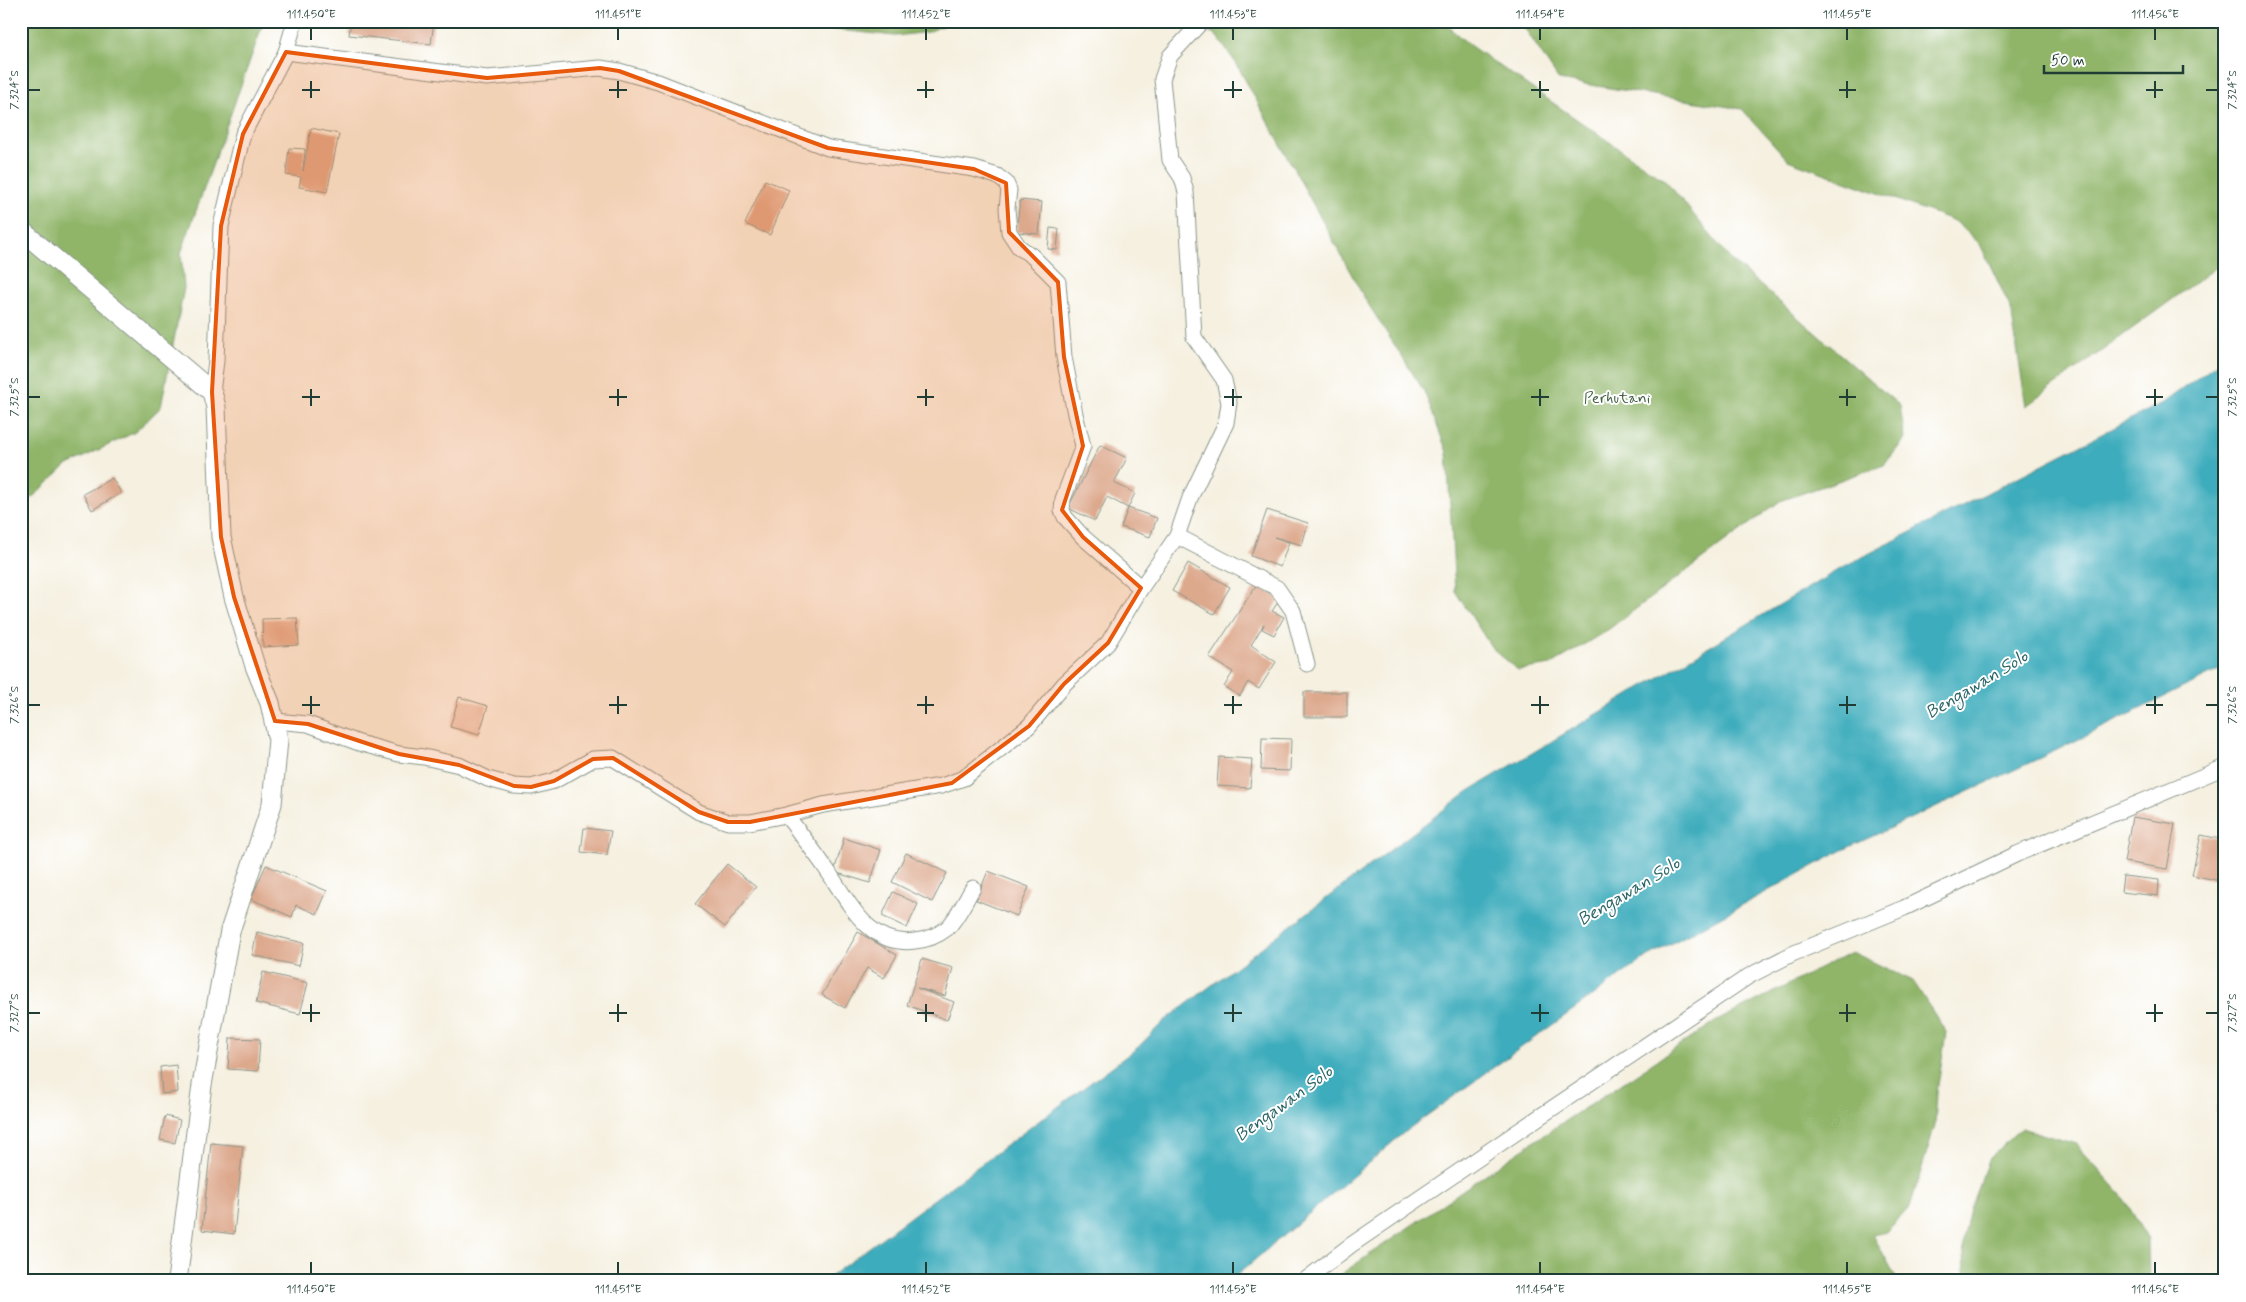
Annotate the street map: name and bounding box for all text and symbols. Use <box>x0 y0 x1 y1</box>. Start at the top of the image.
text: 111.450°E <box>286 7 336 23</box>
text: 111.451°E <box>594 7 642 23</box>
text: 111.452°E <box>901 7 951 23</box>
text: 111.453°E <box>1209 7 1257 23</box>
text: 111.454°E <box>1515 7 1565 23</box>
text: 111.455°E <box>1822 7 1872 23</box>
text: 111.456°E <box>2131 7 2179 23</box>
scale bar <box>2044 42 2182 74</box>
text: 50 m <box>2051 51 2085 71</box>
text: 7.324°S <box>7 70 23 110</box>
text: 7.324°S <box>2225 70 2241 110</box>
text: 7.325°S <box>7 377 23 417</box>
text: 7.325°S <box>2225 377 2241 417</box>
park label: Perhutani <box>1584 388 1651 409</box>
water label: Bengawan Solo <box>1921 645 2034 727</box>
text: 7.326°S <box>7 686 23 724</box>
text: 7.326°S <box>2225 686 2241 724</box>
water label: Bengawan Solo <box>1573 852 1686 934</box>
text: 7.327°S <box>7 993 23 1033</box>
text: 7.327°S <box>2225 993 2241 1033</box>
water label: Bengawan Solo <box>1230 1060 1340 1149</box>
text: 111.450°E <box>286 1282 336 1298</box>
text: 111.451°E <box>594 1282 642 1298</box>
text: 111.452°E <box>901 1282 951 1298</box>
text: 111.453°E <box>1209 1282 1257 1298</box>
text: 111.454°E <box>1515 1282 1565 1298</box>
text: 111.455°E <box>1822 1282 1872 1298</box>
text: 111.456°E <box>2131 1282 2179 1298</box>

